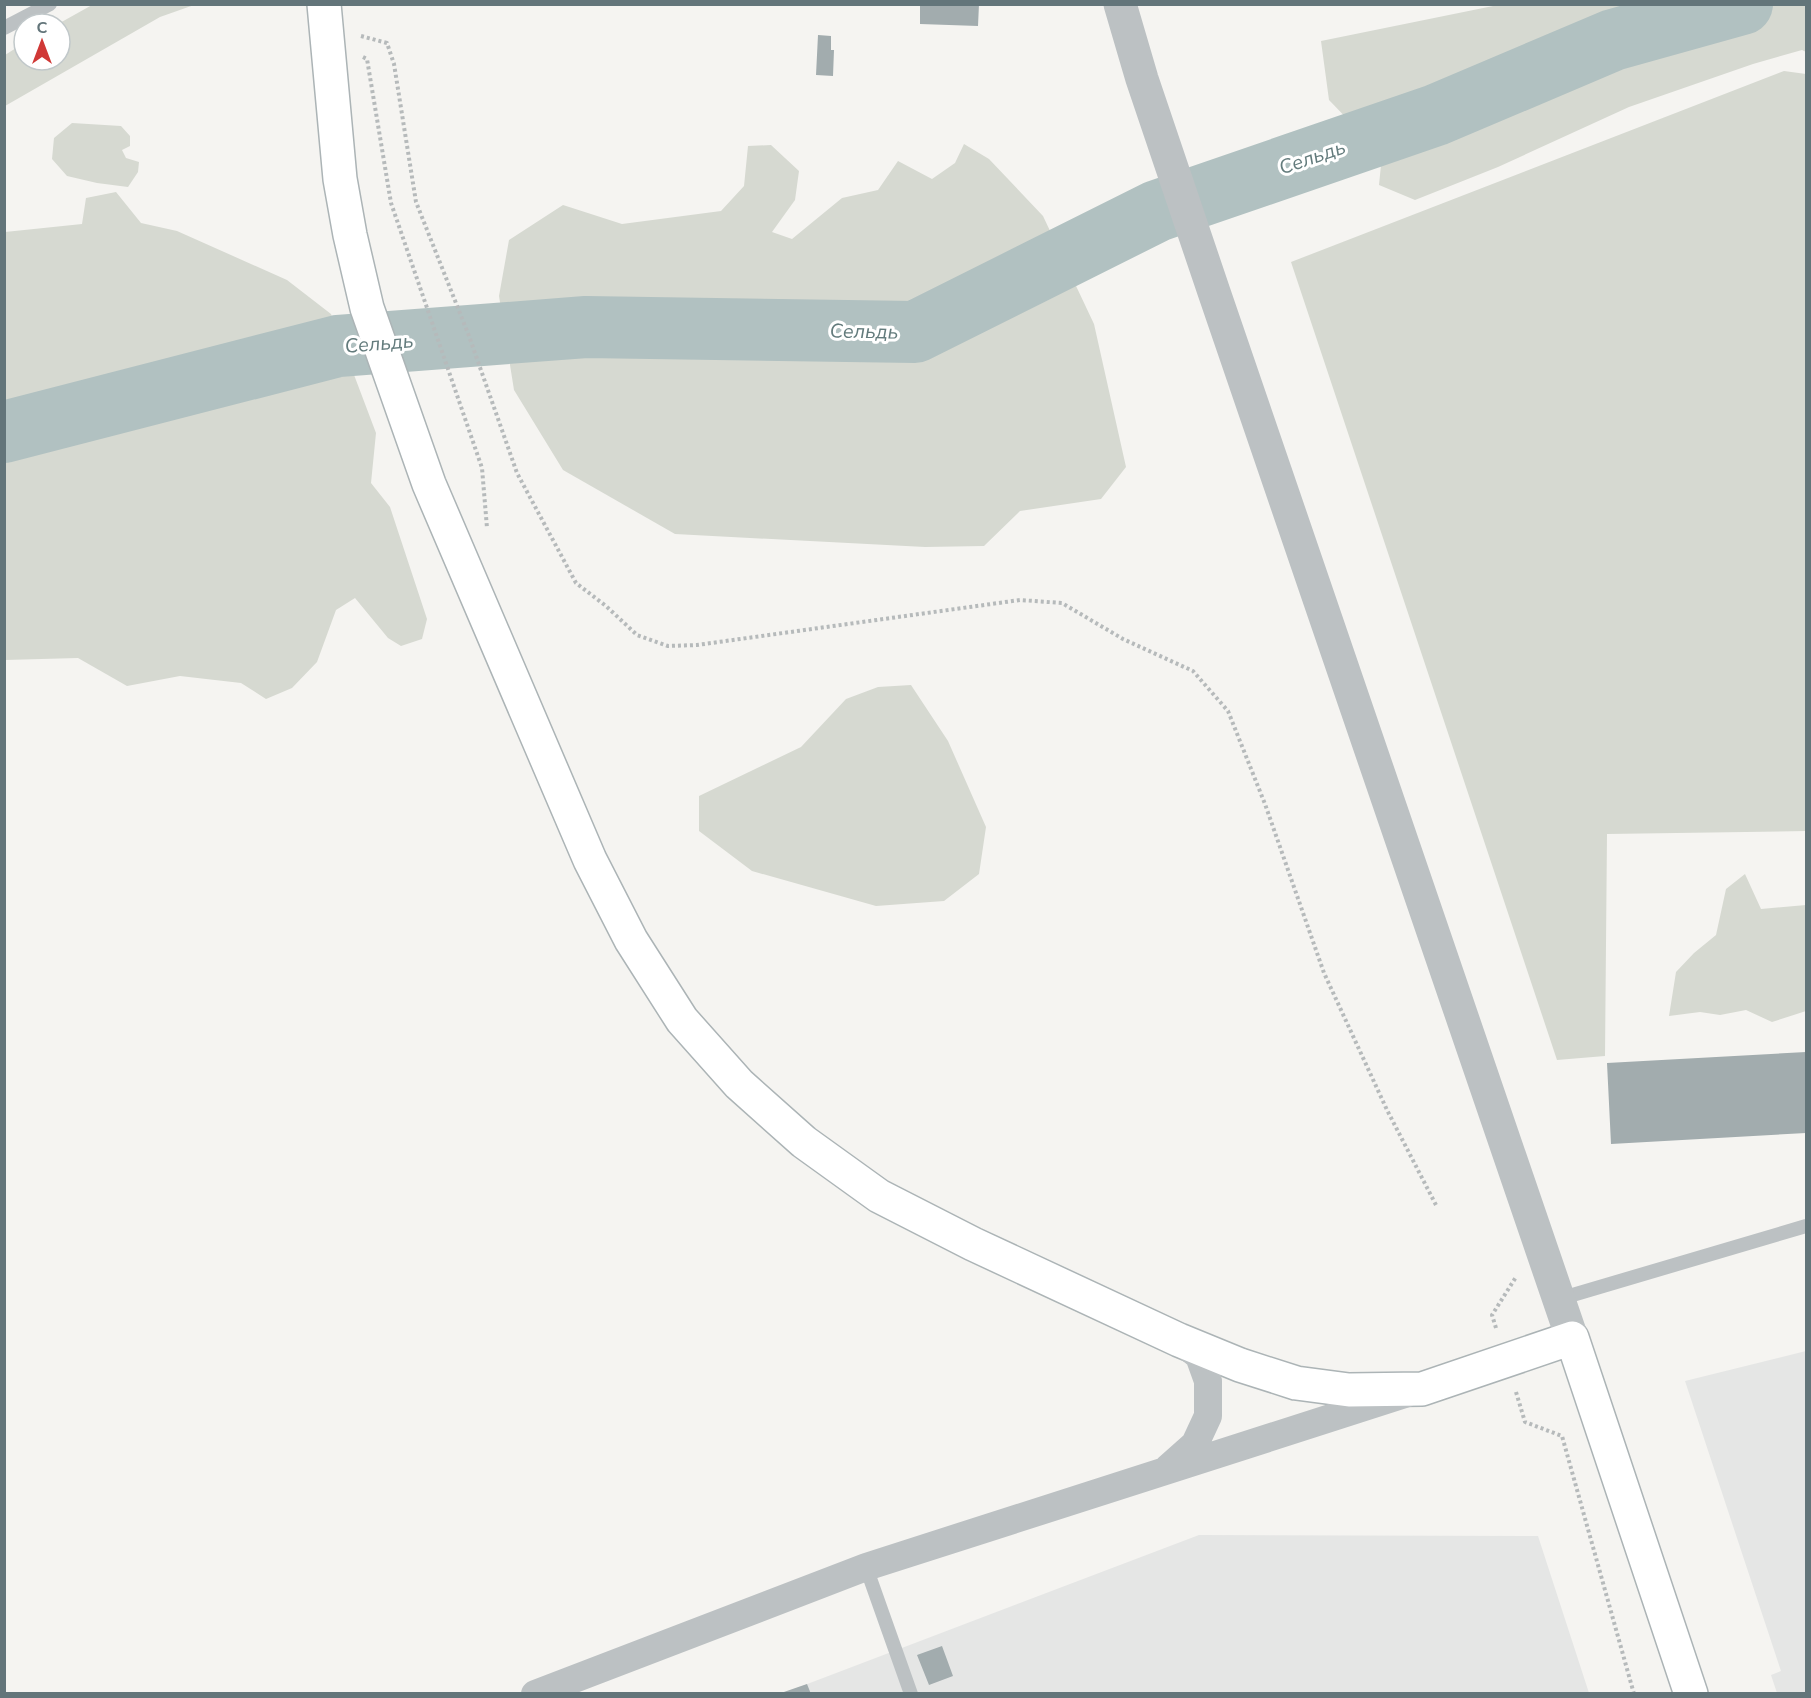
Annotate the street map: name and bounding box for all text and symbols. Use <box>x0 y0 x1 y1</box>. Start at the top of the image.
north arrow <box>12 12 72 72</box>
text: С <box>37 17 48 39</box>
water label: Сельдь <box>1275 133 1349 181</box>
water label: Сельдь <box>829 317 899 346</box>
water label: Сельдь <box>344 327 415 360</box>

